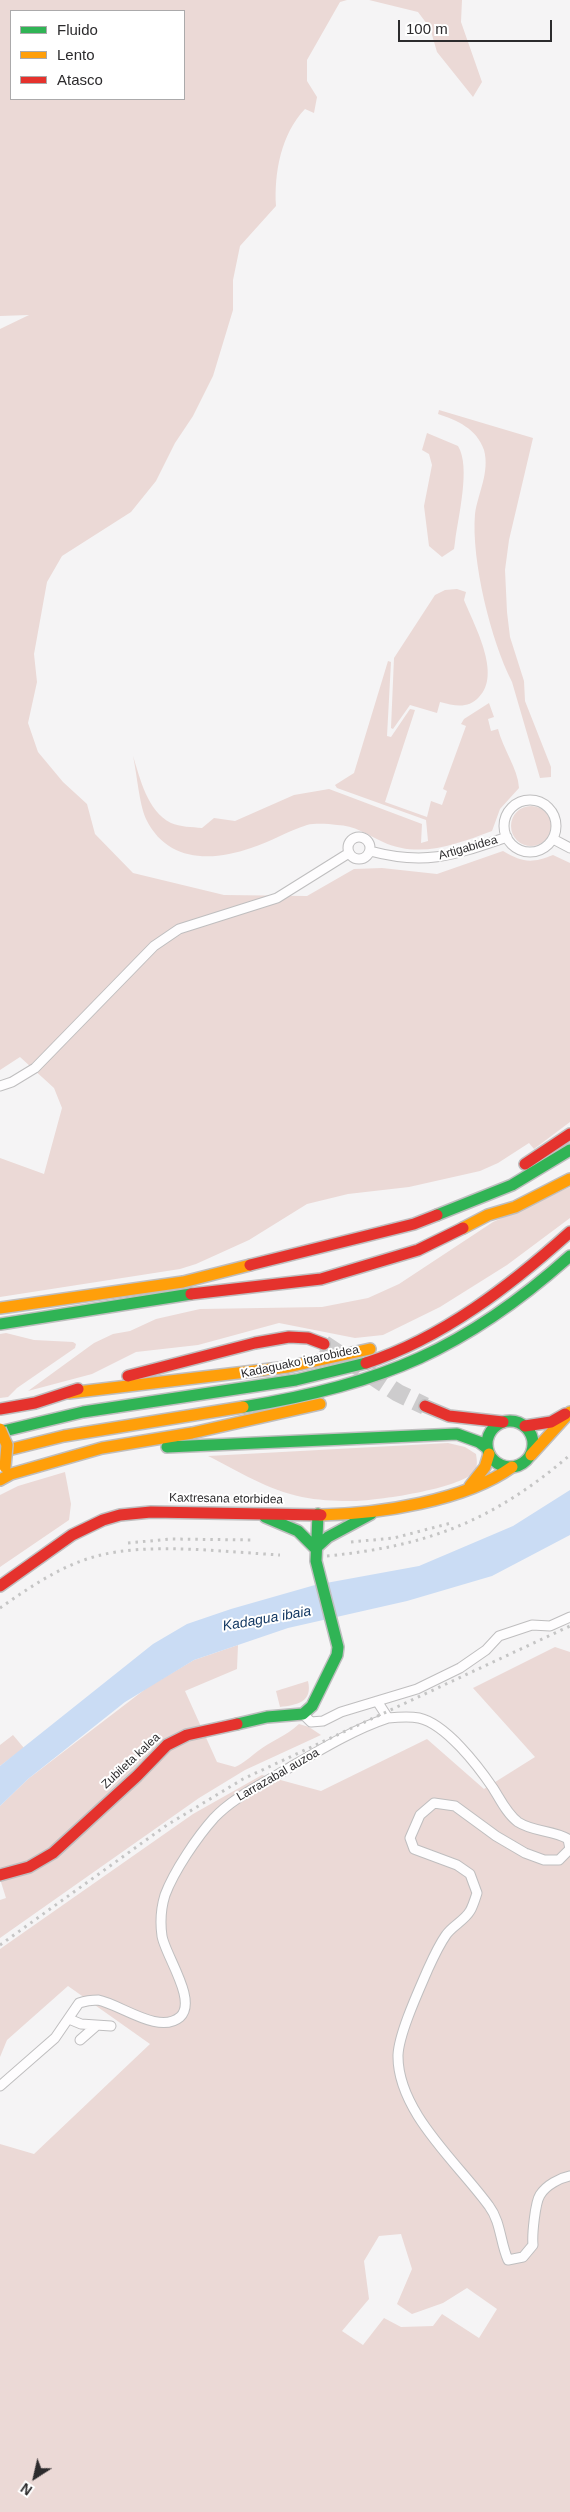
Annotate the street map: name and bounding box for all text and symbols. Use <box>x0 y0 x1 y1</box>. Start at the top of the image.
legend <box>10 10 185 100</box>
scale bar <box>400 10 554 42</box>
text: 100 m <box>406 20 448 37</box>
text: Fluido <box>57 21 98 38</box>
text: Lento <box>57 46 95 63</box>
text: Atasco <box>57 71 103 88</box>
street label: Artigabidea <box>437 833 499 863</box>
street label: Kadaguako igarobidea <box>240 1342 360 1382</box>
street label: Kaxtresana etorbidea <box>169 1491 283 1507</box>
water label: Kadagua ibaia <box>221 1603 313 1635</box>
street label: Zubileta kalea <box>99 1730 163 1792</box>
street label: Larrazabal auzoa <box>234 1746 322 1804</box>
north arrow <box>10 2452 60 2502</box>
text: N <box>18 2480 35 2499</box>

